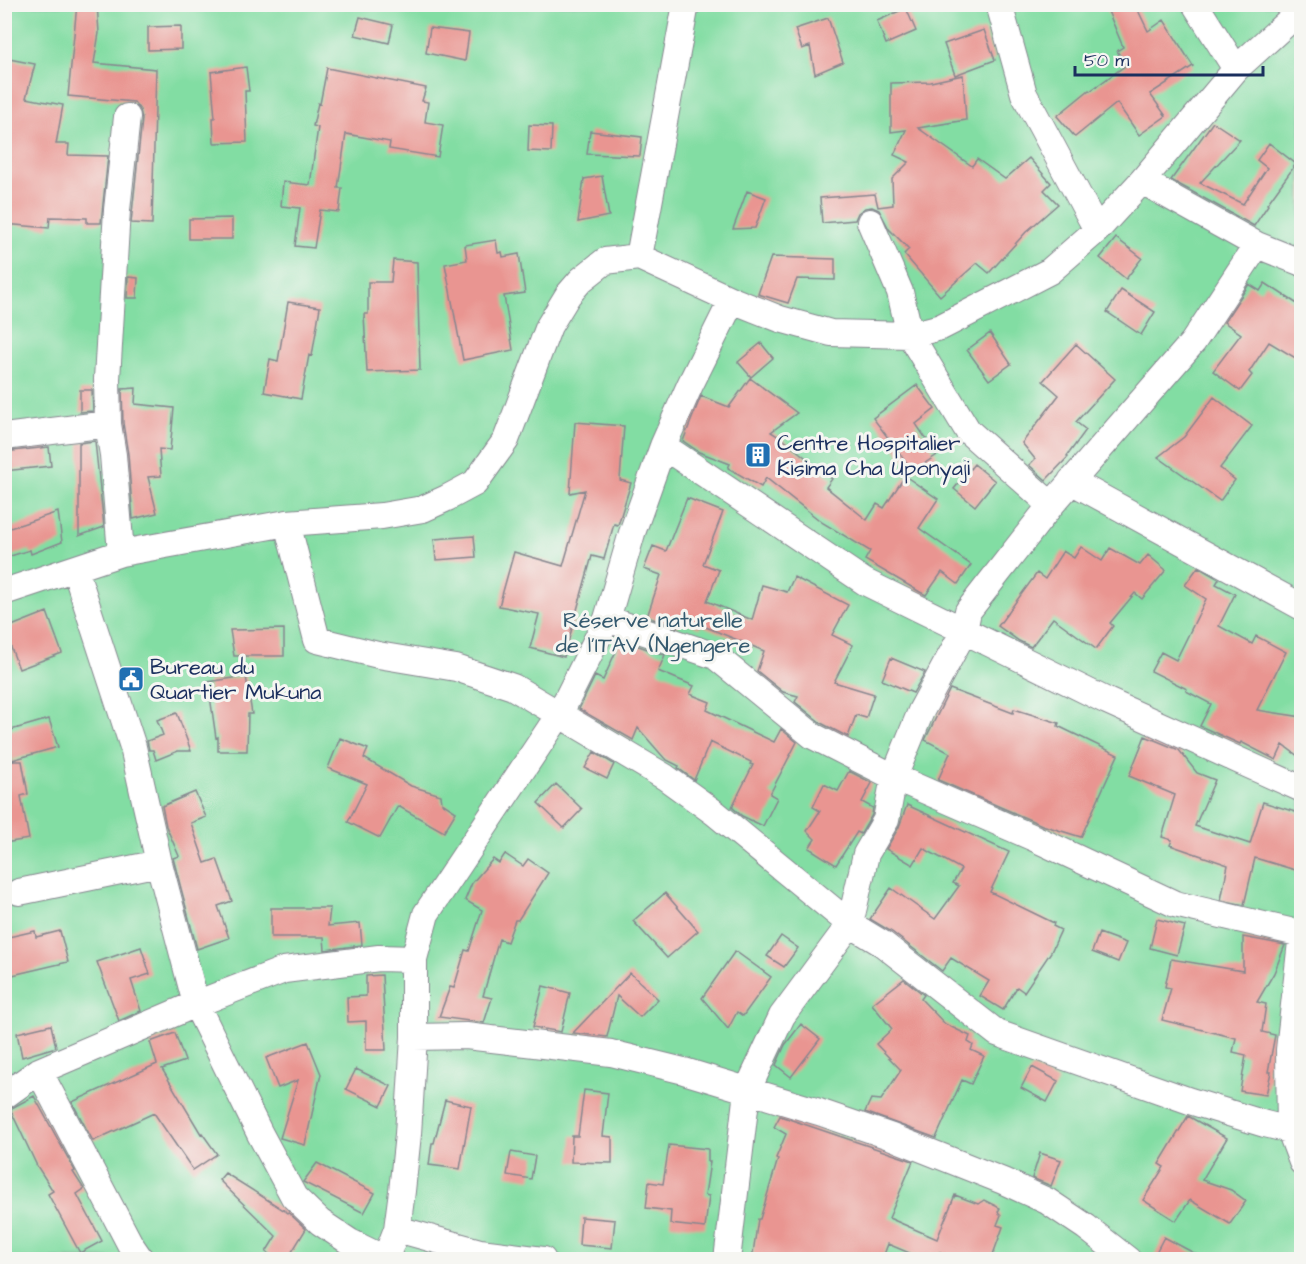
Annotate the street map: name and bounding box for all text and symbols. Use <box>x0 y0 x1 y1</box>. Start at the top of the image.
scale bar <box>1075 39 1262 77</box>
text: 50 m <box>1084 48 1129 73</box>
place label: Centre Hospitalier Kisima Cha Uponyaji <box>777 428 970 485</box>
building icon: Centre Hospitalier Kisima Cha Uponyaji <box>743 440 773 470</box>
park label: Réserve naturelle de l'ITAV (Ngengere <box>556 605 750 662</box>
place label: Bureau du Quartier Mukuna <box>150 652 322 708</box>
public building icon: Bureau du Quartier Mukuna <box>116 664 146 694</box>

